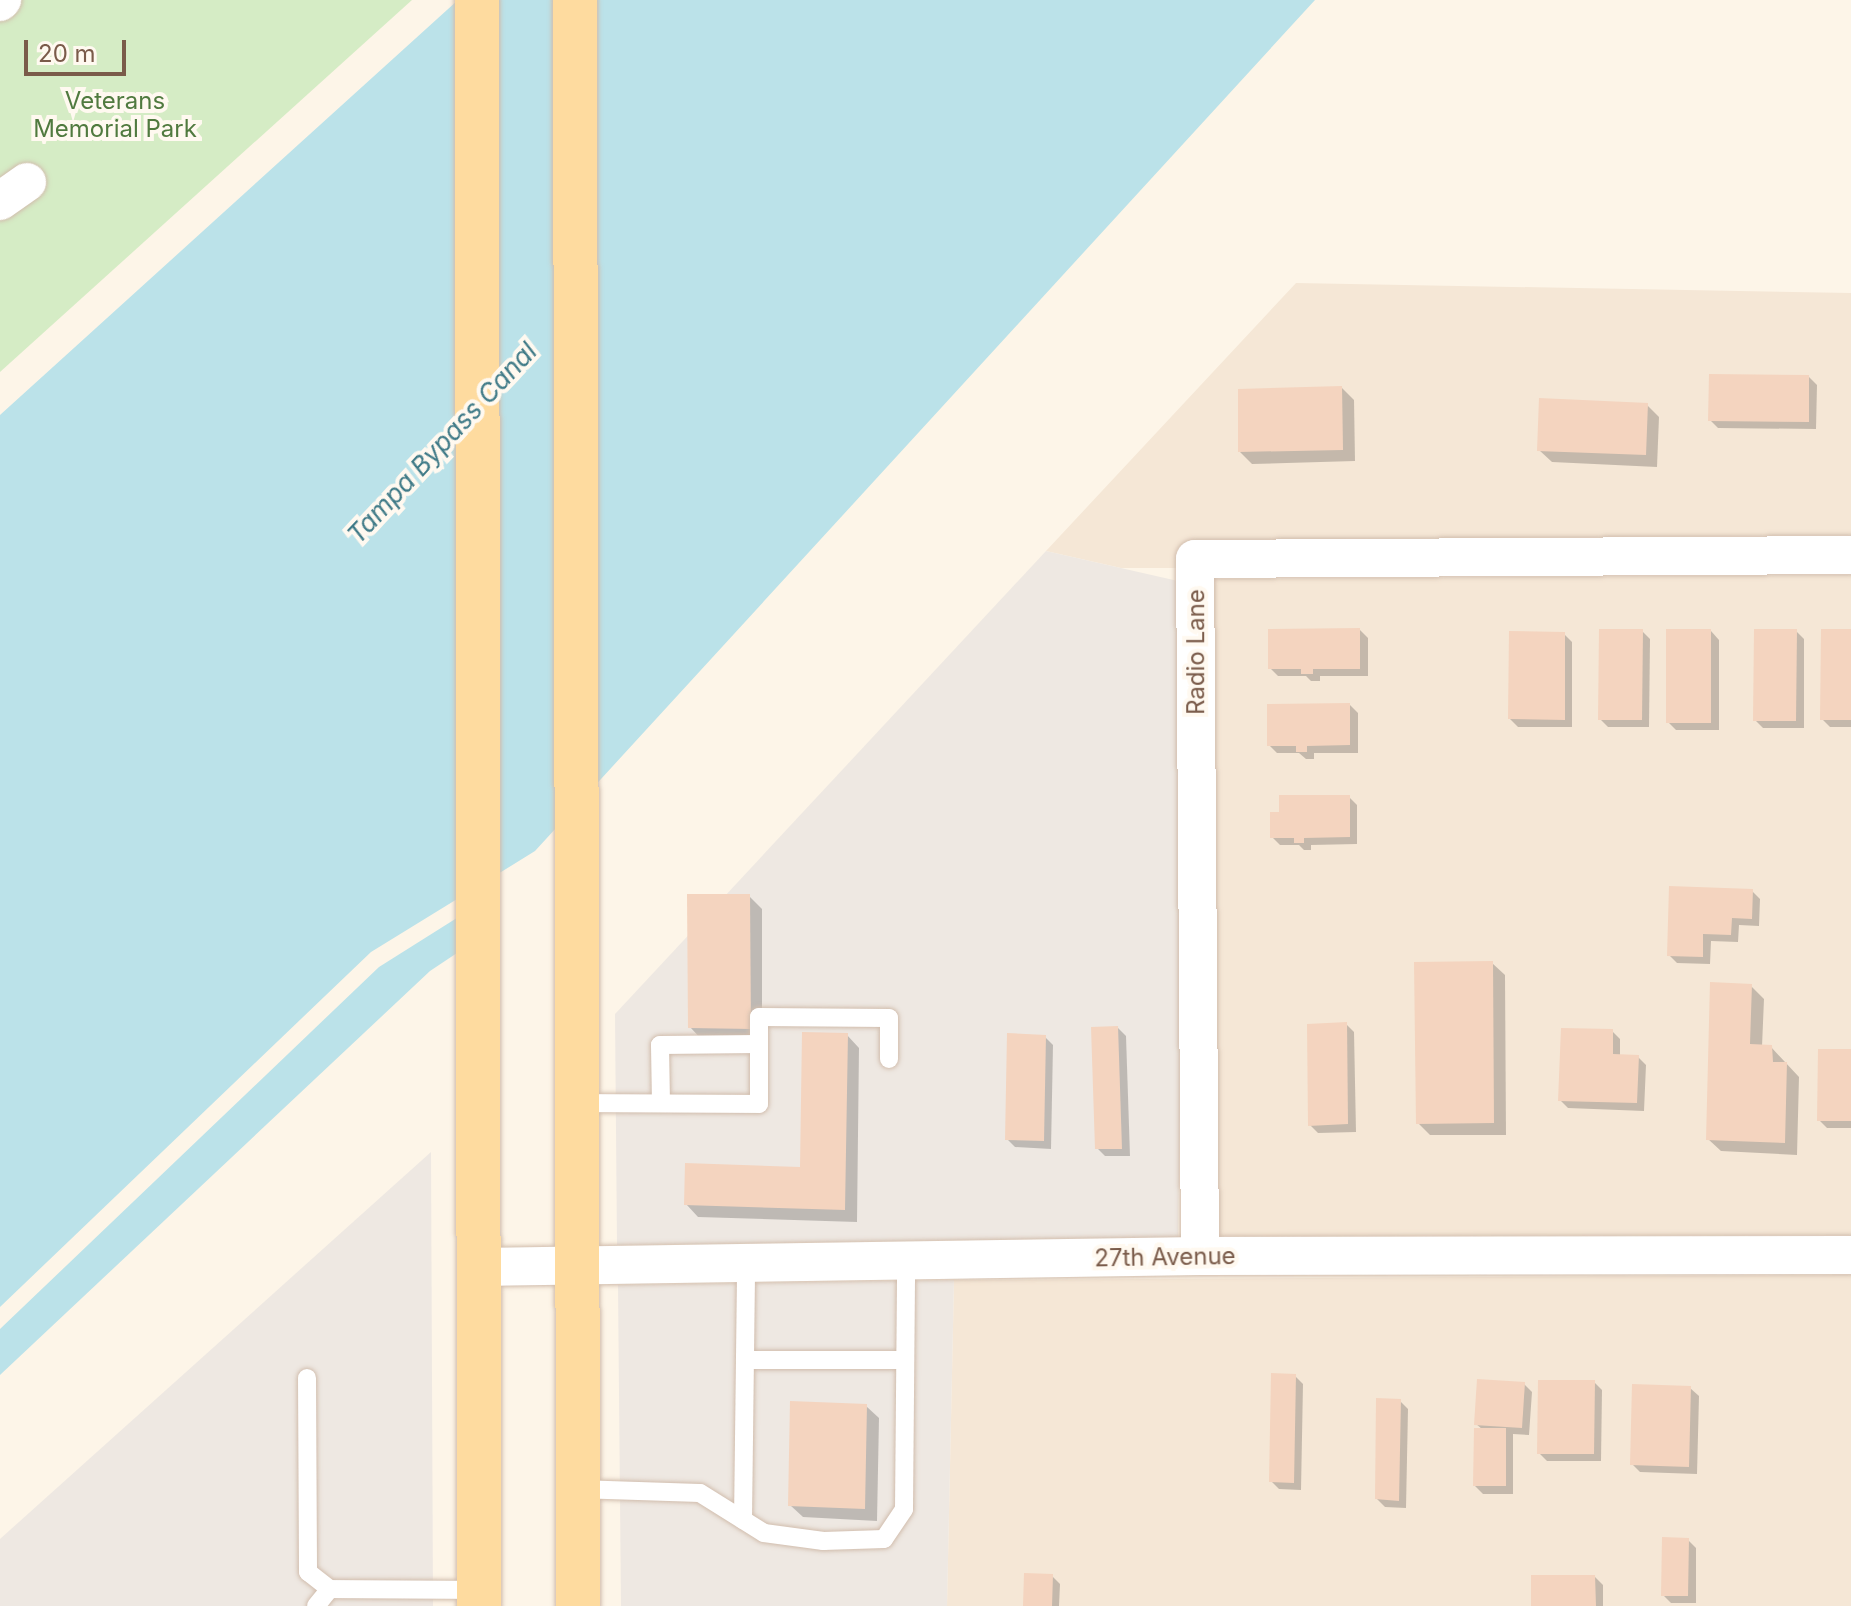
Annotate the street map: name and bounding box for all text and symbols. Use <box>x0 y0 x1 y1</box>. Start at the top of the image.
scale bar <box>28 24 130 74</box>
text: 20 m <box>38 39 96 68</box>
park label: Veterans Memorial Park <box>33 87 197 143</box>
water label: Tampa Bypass Canal <box>341 336 543 550</box>
street label: Radio Lane <box>1182 589 1210 715</box>
street label: 27th Avenue <box>1094 1241 1236 1273</box>

